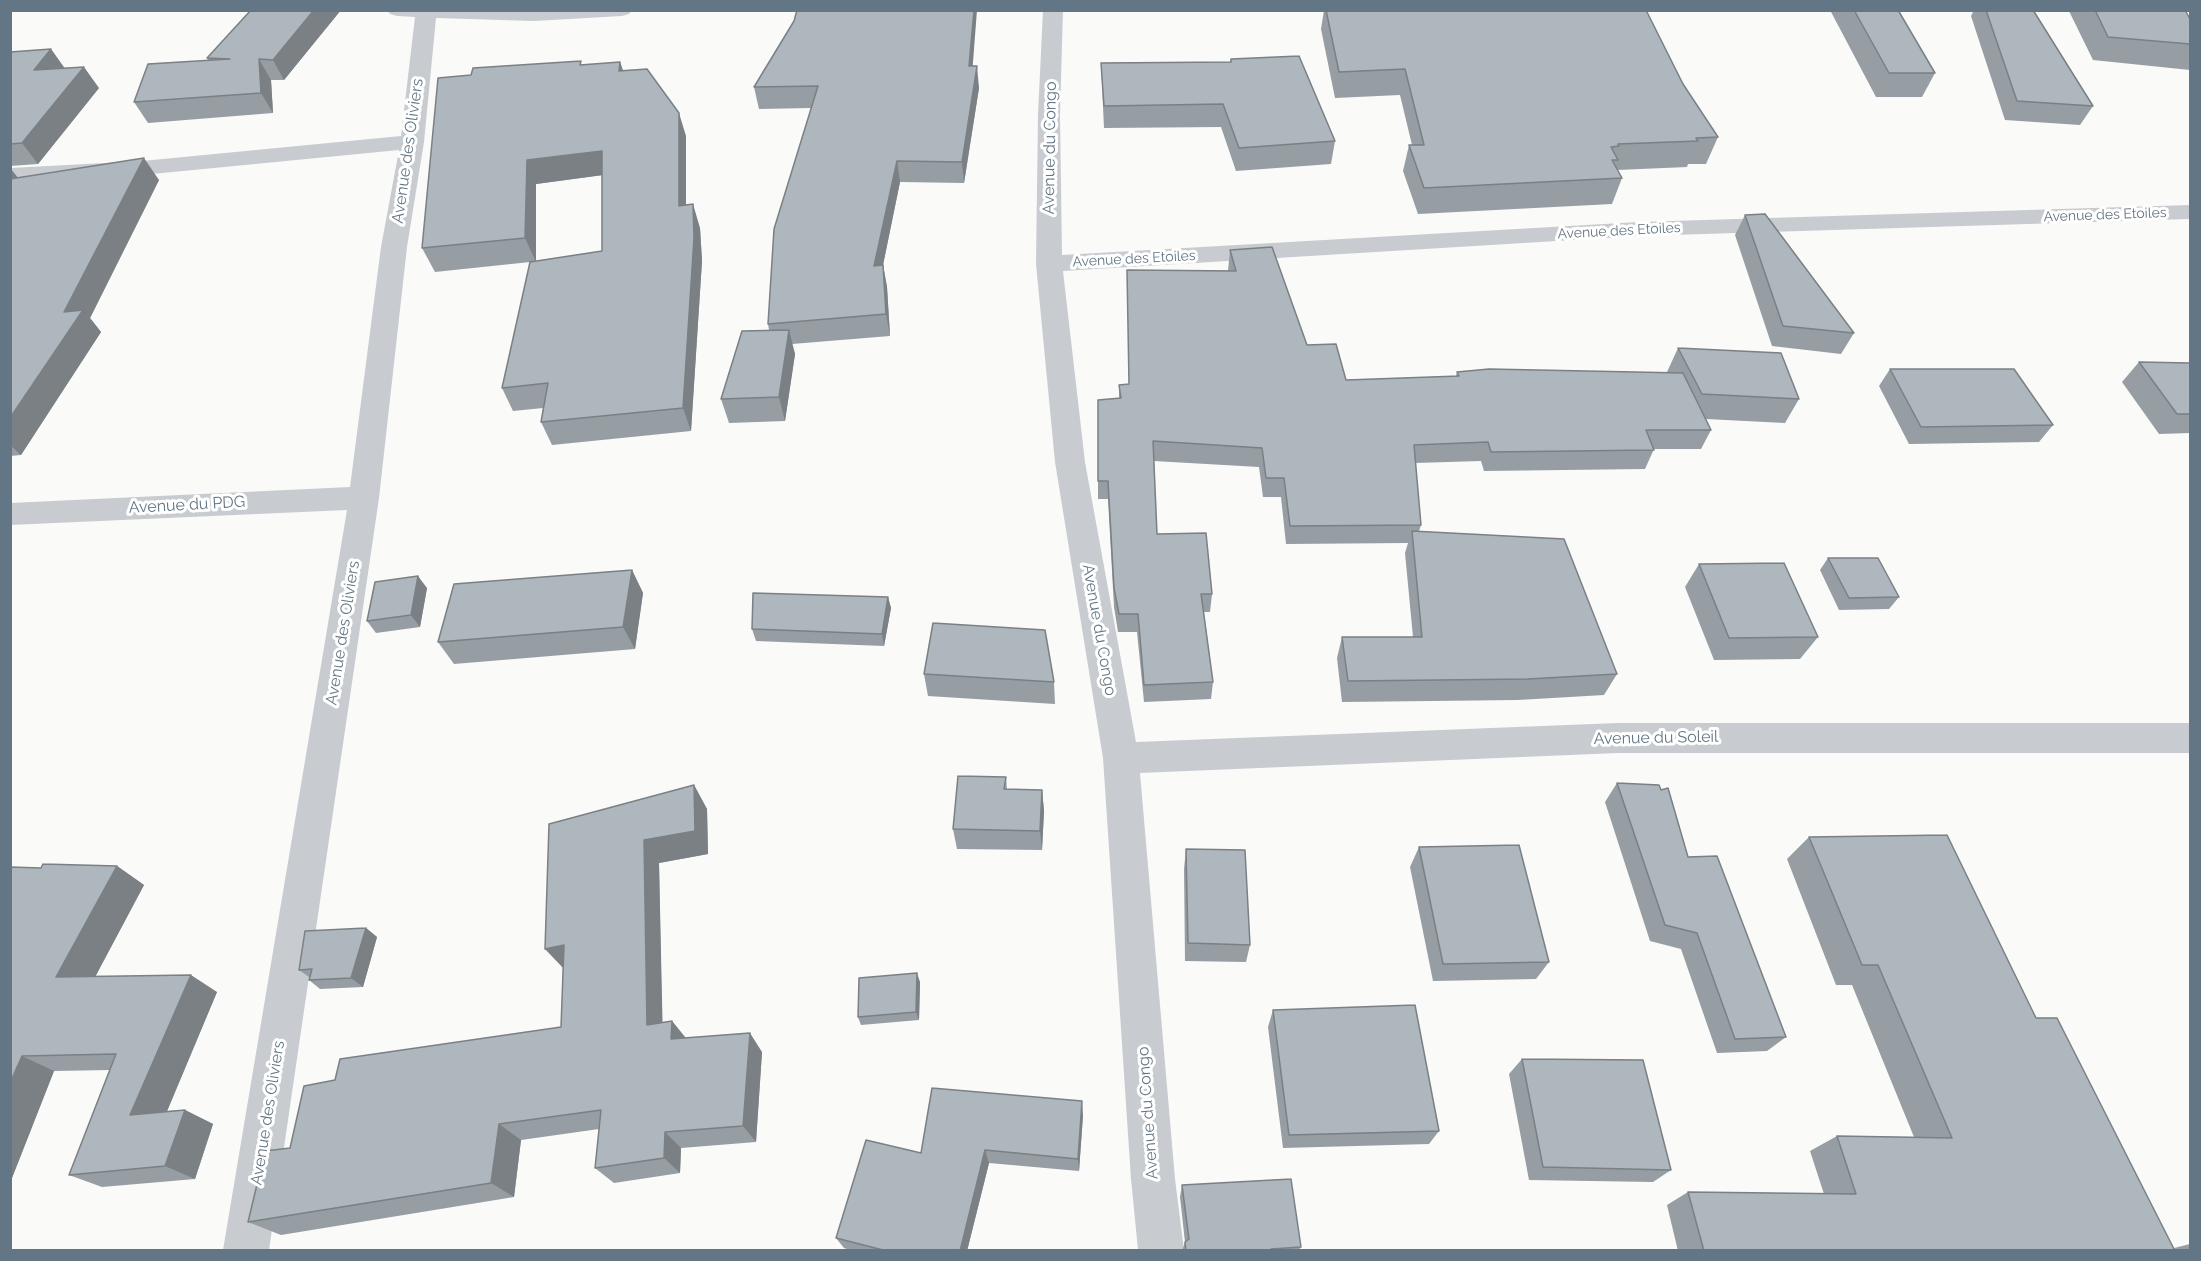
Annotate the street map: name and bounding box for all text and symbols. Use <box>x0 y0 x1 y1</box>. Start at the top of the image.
street label: Avenue des Oliviers <box>388 77 428 225</box>
street label: Avenue du Congo <box>1039 81 1061 215</box>
street label: Avenue des Etoiles <box>2043 204 2167 226</box>
street label: Avenue des Etoiles <box>1557 219 1681 243</box>
street label: Avenue des Etoiles <box>1072 247 1196 271</box>
street label: Avenue du PDG <box>128 492 246 518</box>
street label: Avenue des Oliviers <box>322 559 364 707</box>
street label: Avenue du Congo <box>1078 563 1120 697</box>
street label: Avenue du Soleil <box>1594 727 1718 749</box>
street label: Avenue des Oliviers <box>247 1039 289 1187</box>
street label: Avenue du Congo <box>1134 1046 1162 1180</box>

